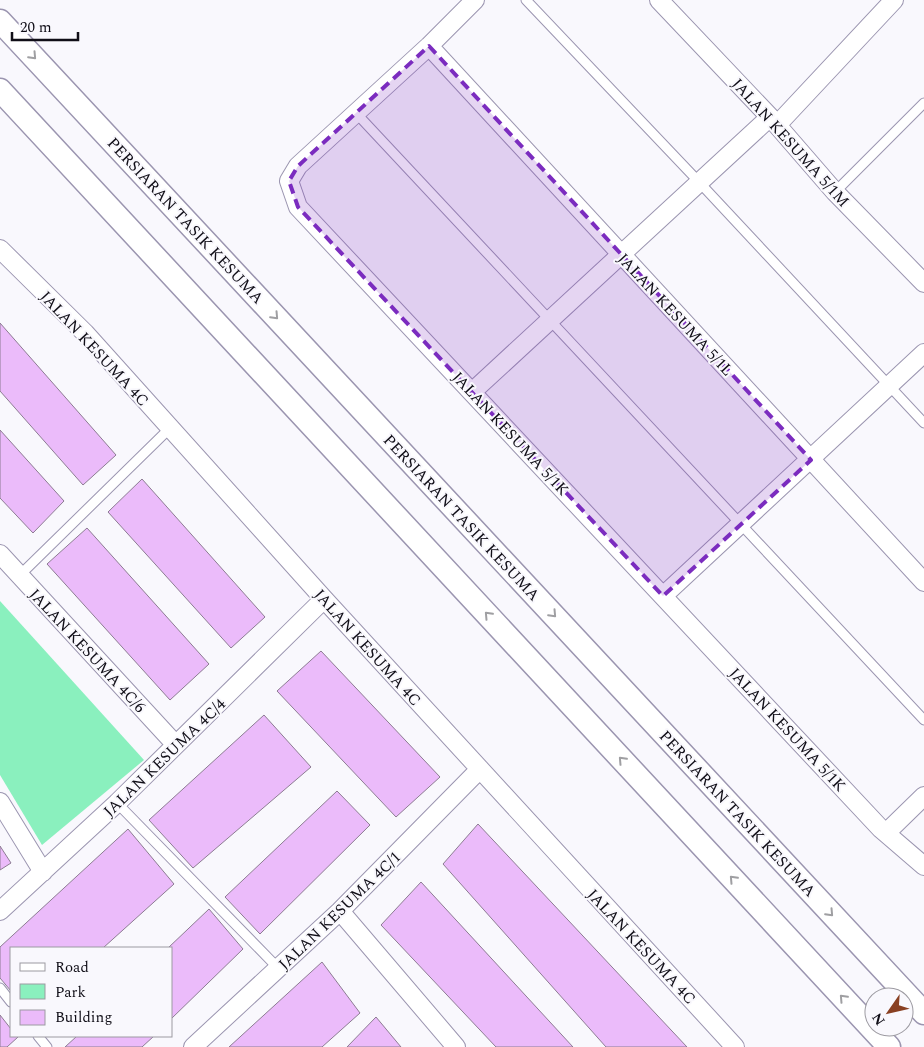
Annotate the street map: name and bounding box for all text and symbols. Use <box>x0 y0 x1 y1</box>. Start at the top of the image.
scale bar <box>12 10 79 42</box>
text: 20 m <box>20 16 52 39</box>
one-way arrow <box>27 51 36 60</box>
street label: JALAN KESUMA 5/1M <box>726 73 855 212</box>
street label: PERSIARAN TASIK KESUMA <box>101 132 269 310</box>
street label: JALAN KESUMA 5/1L <box>612 248 739 382</box>
street label: JALAN KESUMA 4C <box>34 285 154 412</box>
one-way arrow <box>269 310 278 319</box>
street label: JALAN KESUMA 5/1K <box>446 366 575 502</box>
street label: PERSIARAN TASIK KESUMA <box>377 429 545 607</box>
street label: JALAN KESUMA 4C/6 <box>23 583 151 718</box>
street label: JALAN KESUMA 4C <box>308 584 427 712</box>
one-way arrow <box>547 609 556 618</box>
one-way arrow <box>485 612 494 621</box>
street label: JALAN KESUMA 5/1K <box>723 662 852 798</box>
street label: JALAN KESUMA 4C/4 <box>98 693 231 823</box>
street label: PERSIARAN TASIK KESUMA <box>653 725 821 903</box>
one-way arrow <box>619 757 628 766</box>
street label: JALAN KESUMA 4C/1 <box>273 846 406 976</box>
one-way arrow <box>730 876 739 885</box>
street label: JALAN KESUMA 4C <box>581 883 701 1010</box>
one-way arrow <box>824 907 833 916</box>
legend <box>10 947 172 1037</box>
text: Road <box>55 956 89 979</box>
text: Park <box>55 981 86 1004</box>
north arrow <box>864 987 914 1037</box>
one-way arrow <box>840 995 849 1004</box>
text: Building <box>55 1006 112 1029</box>
text: N <box>867 1008 891 1030</box>

